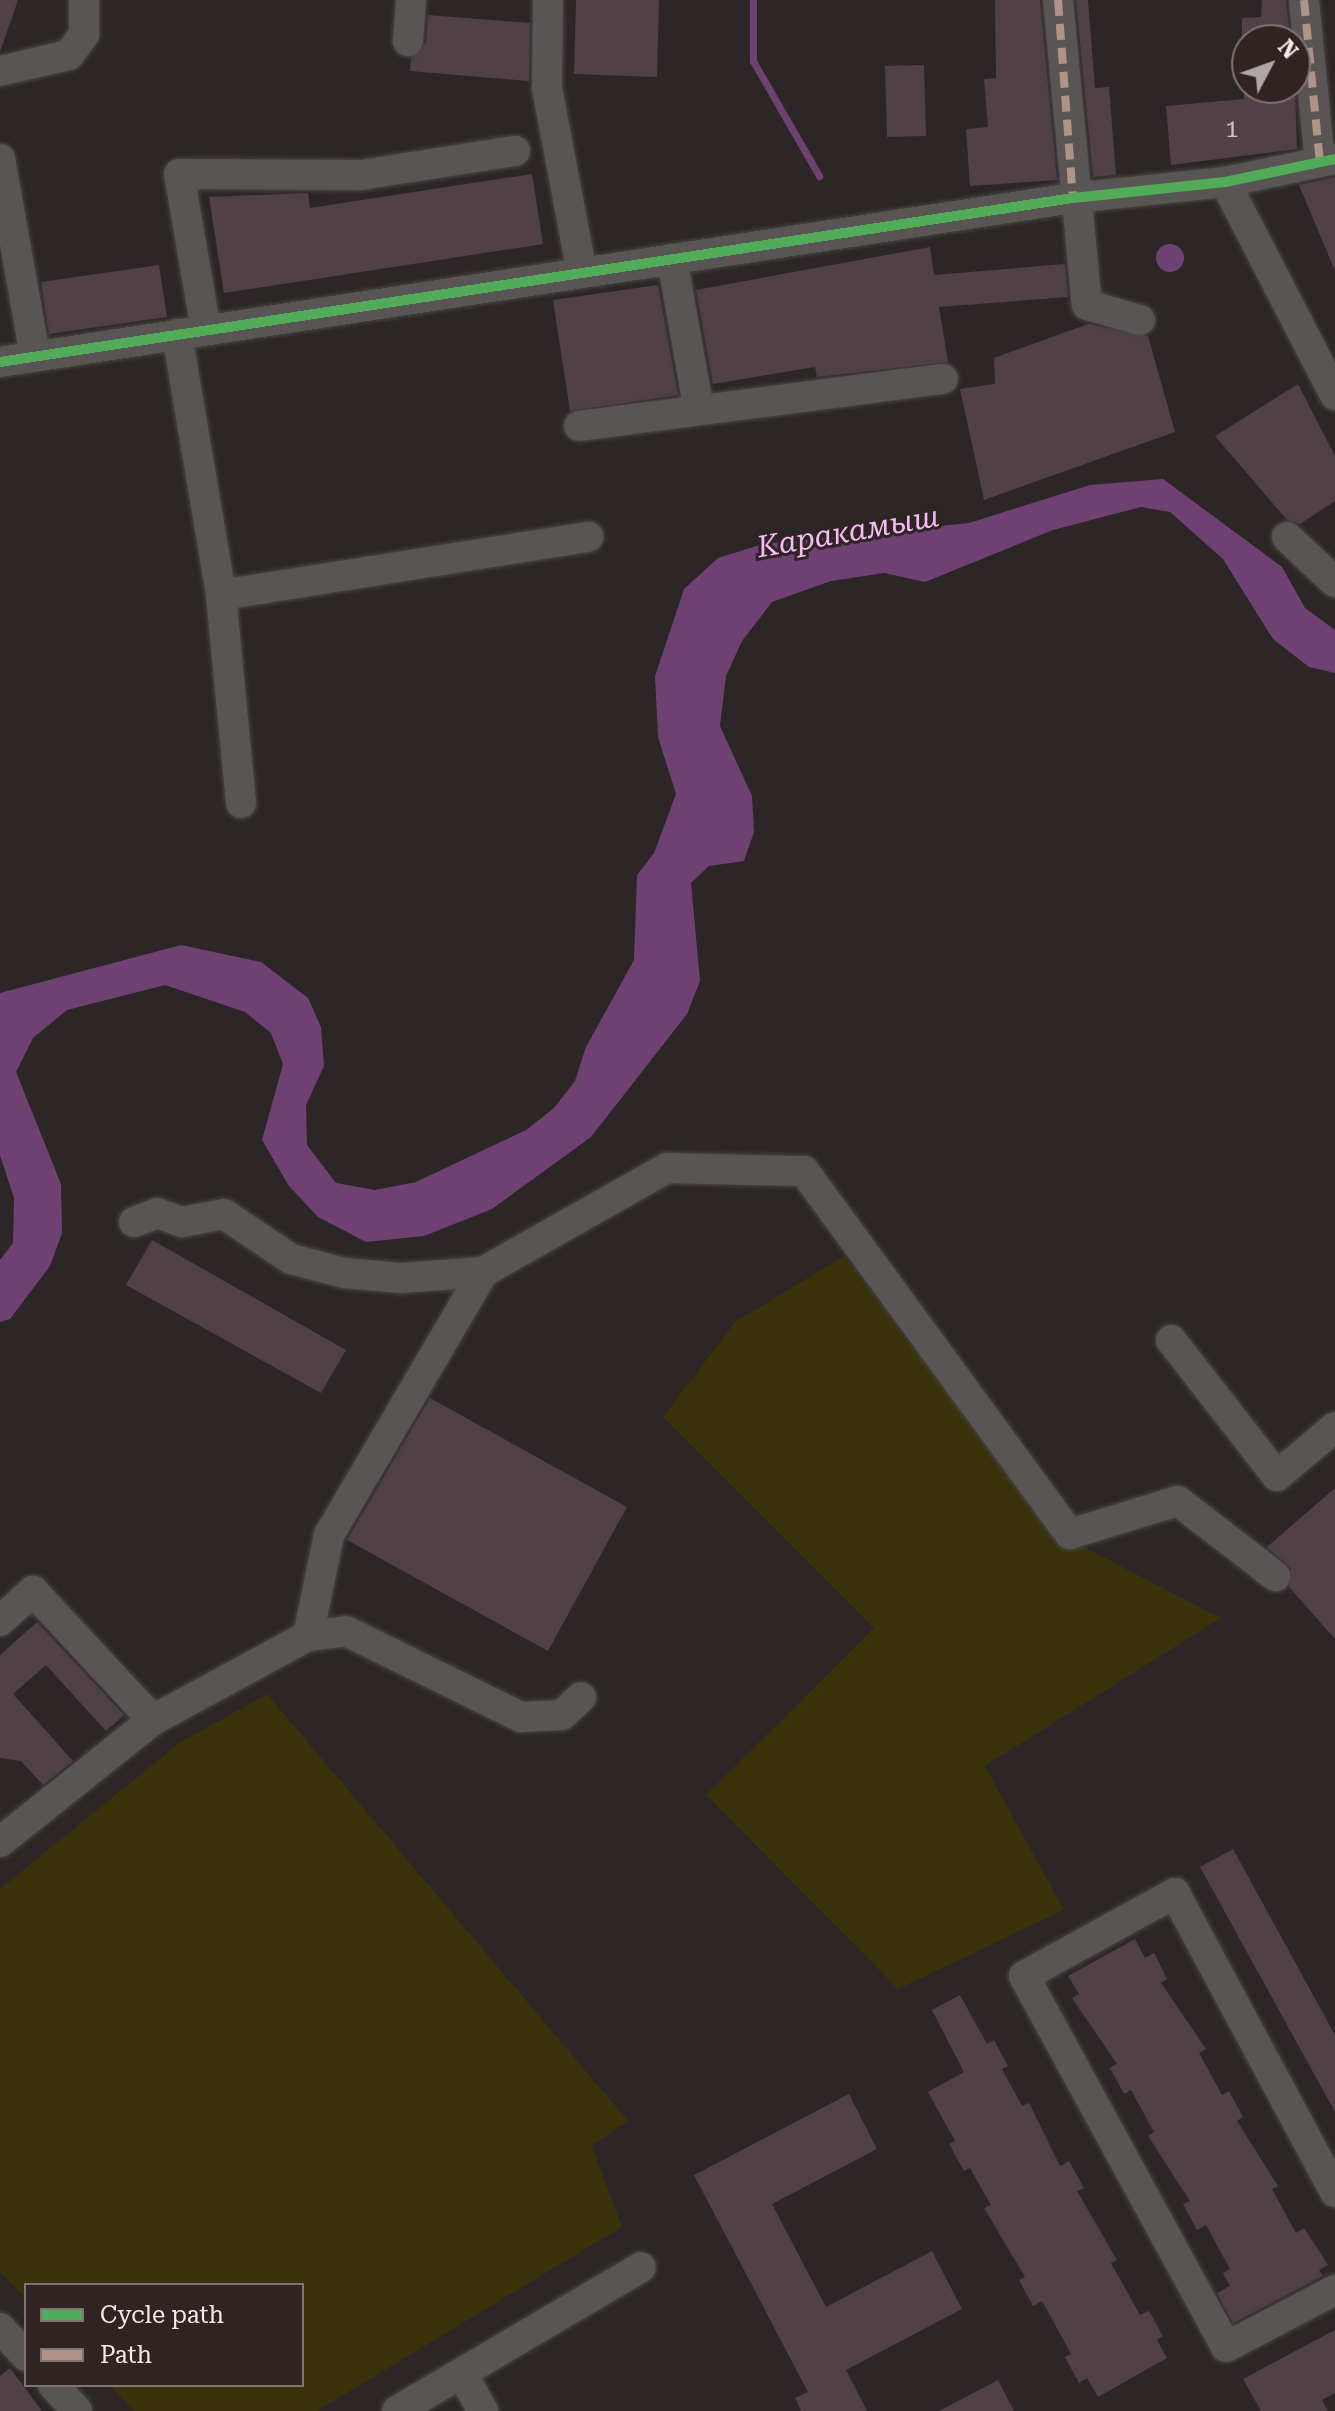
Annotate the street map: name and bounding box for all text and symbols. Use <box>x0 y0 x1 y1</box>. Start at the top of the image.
north arrow <box>1231 24 1311 104</box>
text: N <box>1273 35 1303 64</box>
house number: 1 <box>1225 116 1239 144</box>
water label: Каракамыш <box>754 498 942 566</box>
legend <box>24 2283 304 2387</box>
text: Cycle path <box>100 2301 224 2329</box>
text: Path <box>100 2341 152 2369</box>

